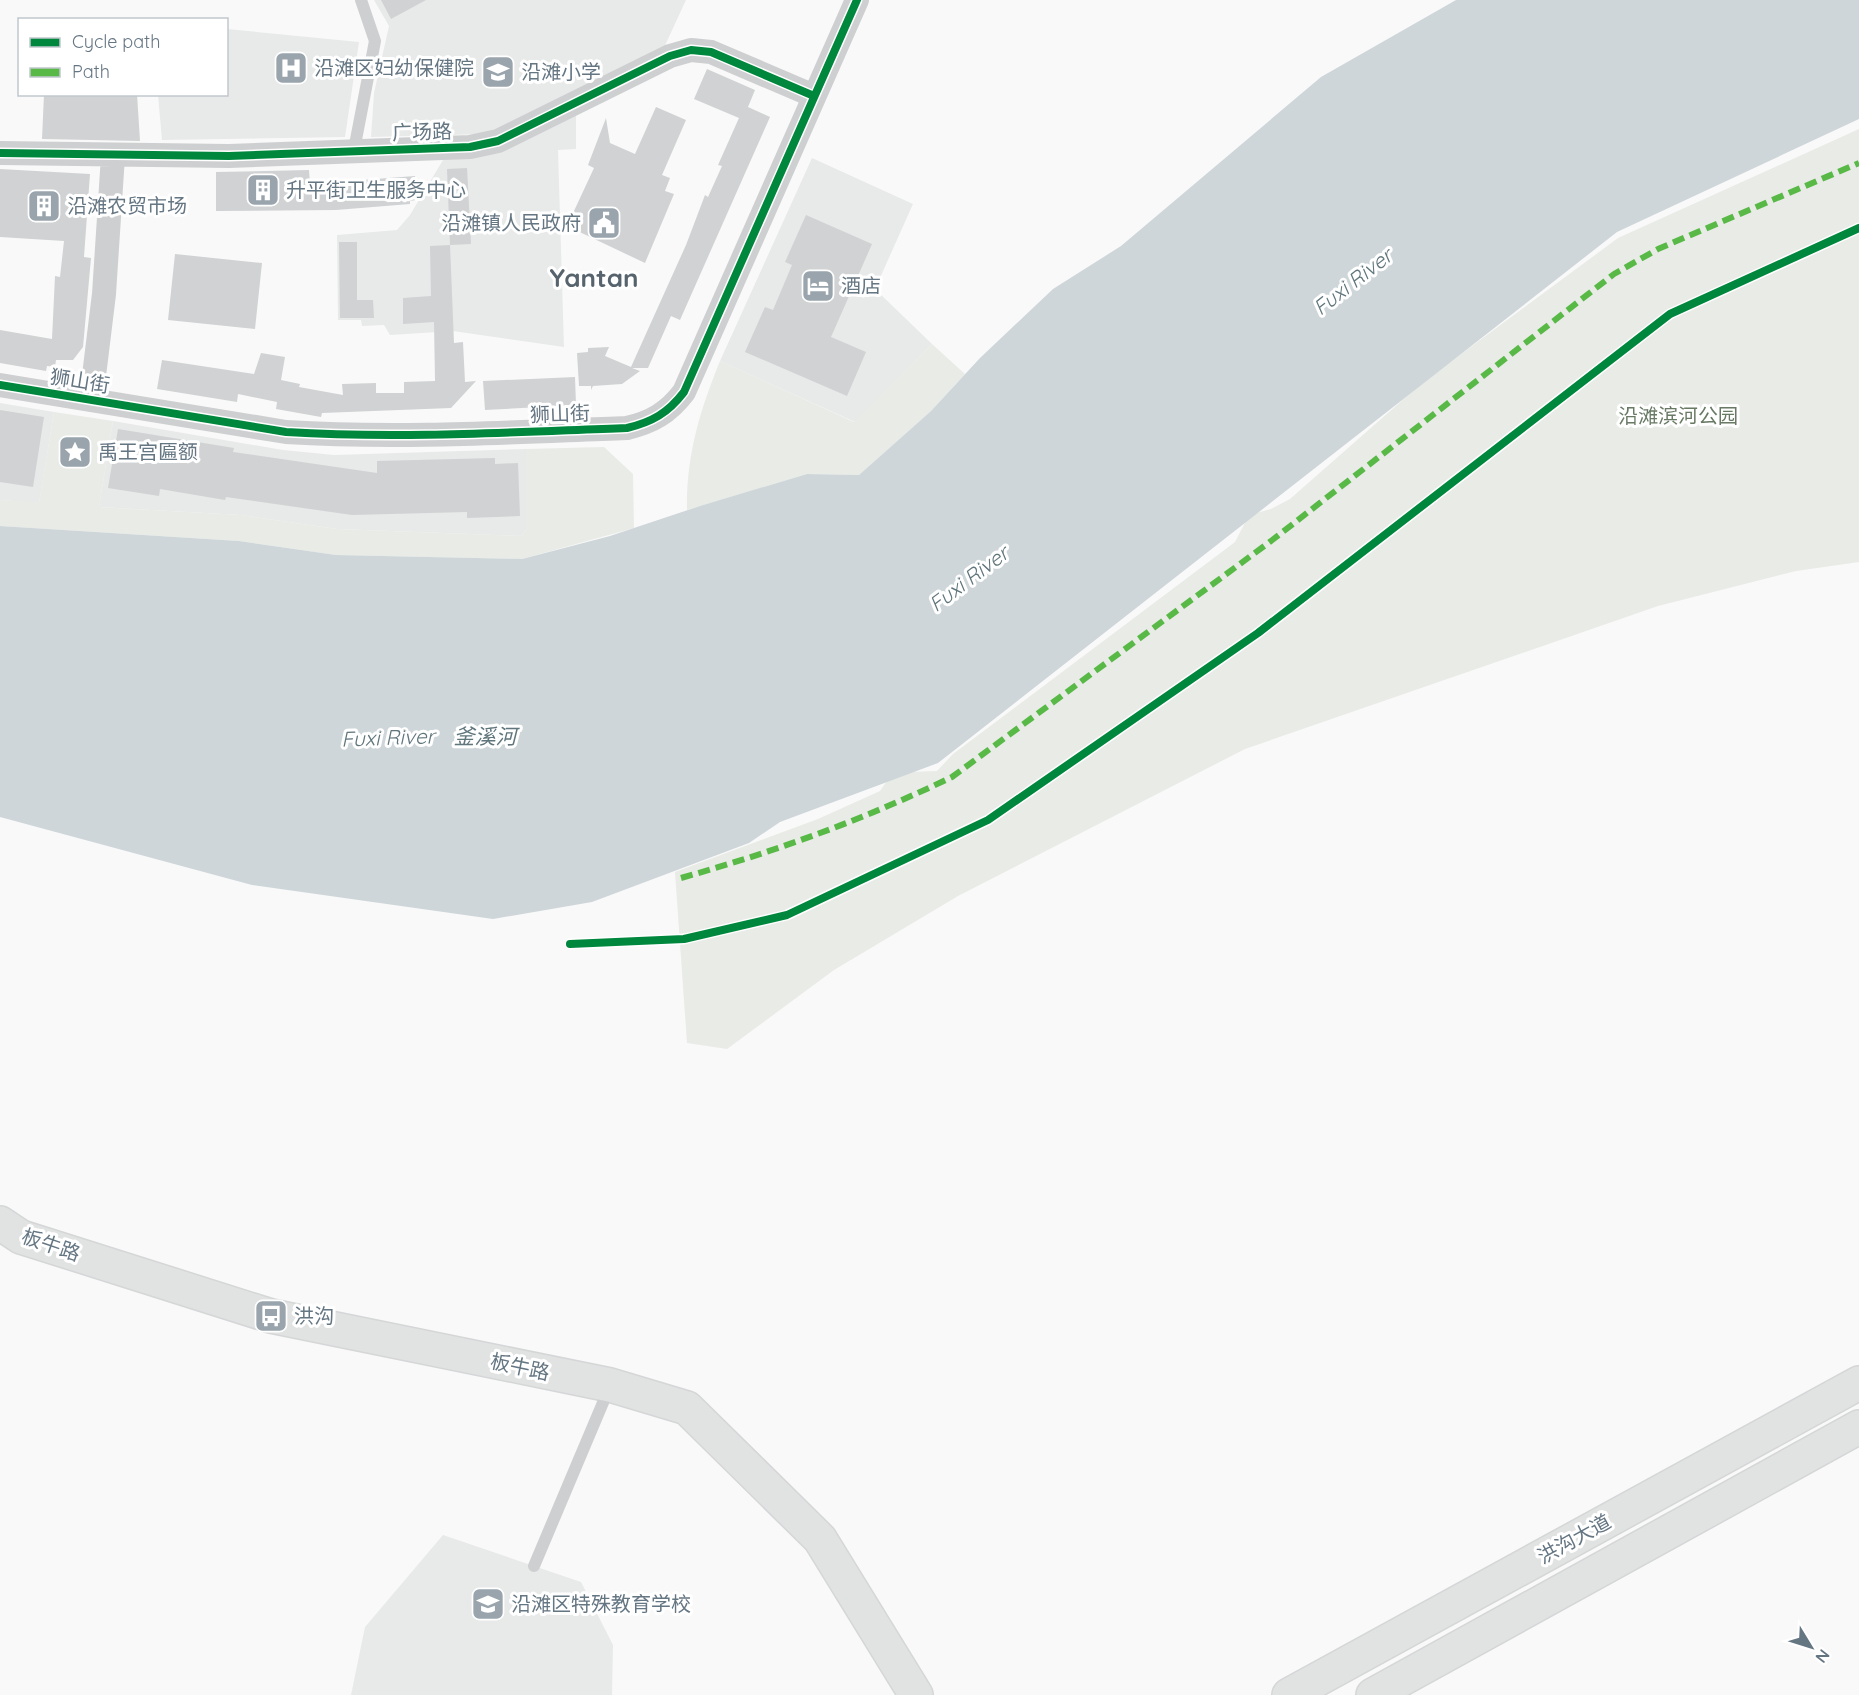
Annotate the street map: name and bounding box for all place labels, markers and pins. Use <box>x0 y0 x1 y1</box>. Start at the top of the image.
hospital icon: 沿滩区妇幼保健院 <box>273 50 309 86</box>
school or university icon: 沿滩小学 <box>480 54 516 90</box>
place label: 沿滩区妇幼保健院 <box>314 55 474 80</box>
place label: 沿滩小学 <box>521 59 601 84</box>
building icon: 升平街卫生服务中心 <box>245 172 281 208</box>
place label: 升平街卫生服务中心 <box>286 177 466 202</box>
building icon: 沿滩农贸市场 <box>26 188 62 224</box>
place label: 沿滩农贸市场 <box>67 193 187 218</box>
public building icon: 沿滩镇人民政府 <box>586 205 622 241</box>
place label: 沿滩镇人民政府 <box>441 210 581 235</box>
hotel icon: 酒店 <box>800 268 836 304</box>
place label: 酒店 <box>841 273 881 298</box>
place icon: 禹王宫匾额 <box>57 434 93 470</box>
place label: 禹王宫匾额 <box>98 439 198 464</box>
bus stop icon: 洪沟 <box>253 1298 289 1334</box>
place label: 洪沟 <box>294 1303 334 1328</box>
school or university icon: 沿滩区特殊教育学校 <box>470 1586 506 1622</box>
place label: 沿滩区特殊教育学校 <box>511 1591 691 1616</box>

